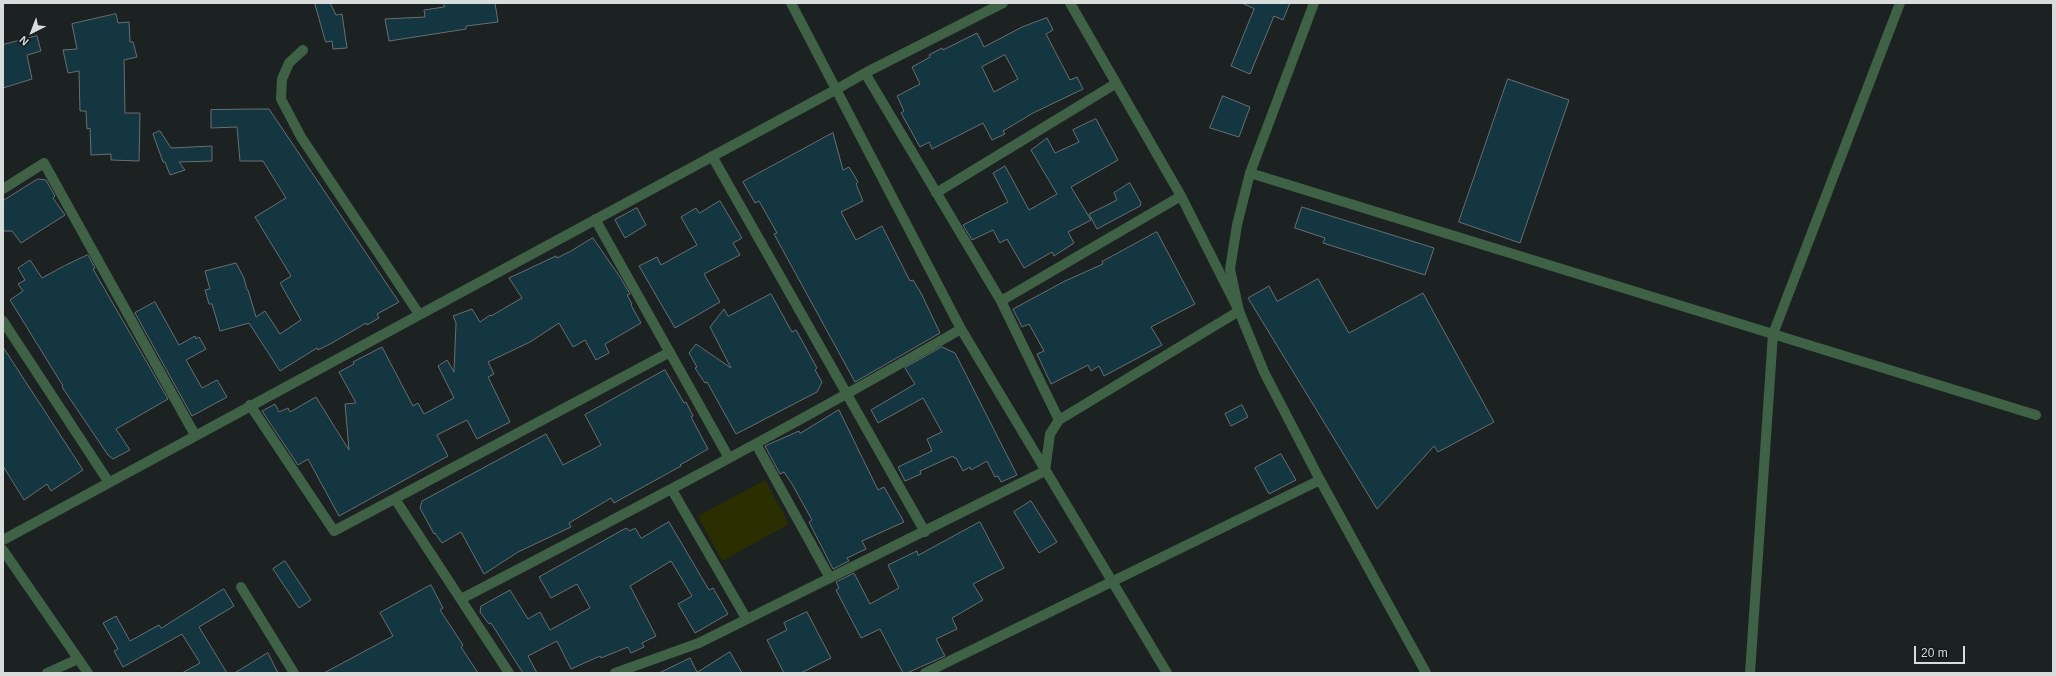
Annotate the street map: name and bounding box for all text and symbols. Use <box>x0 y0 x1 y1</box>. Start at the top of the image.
north arrow <box>12 12 52 52</box>
text: N <box>17 34 31 48</box>
scale bar <box>1916 638 1967 664</box>
text: 20 m <box>1921 646 1948 660</box>

